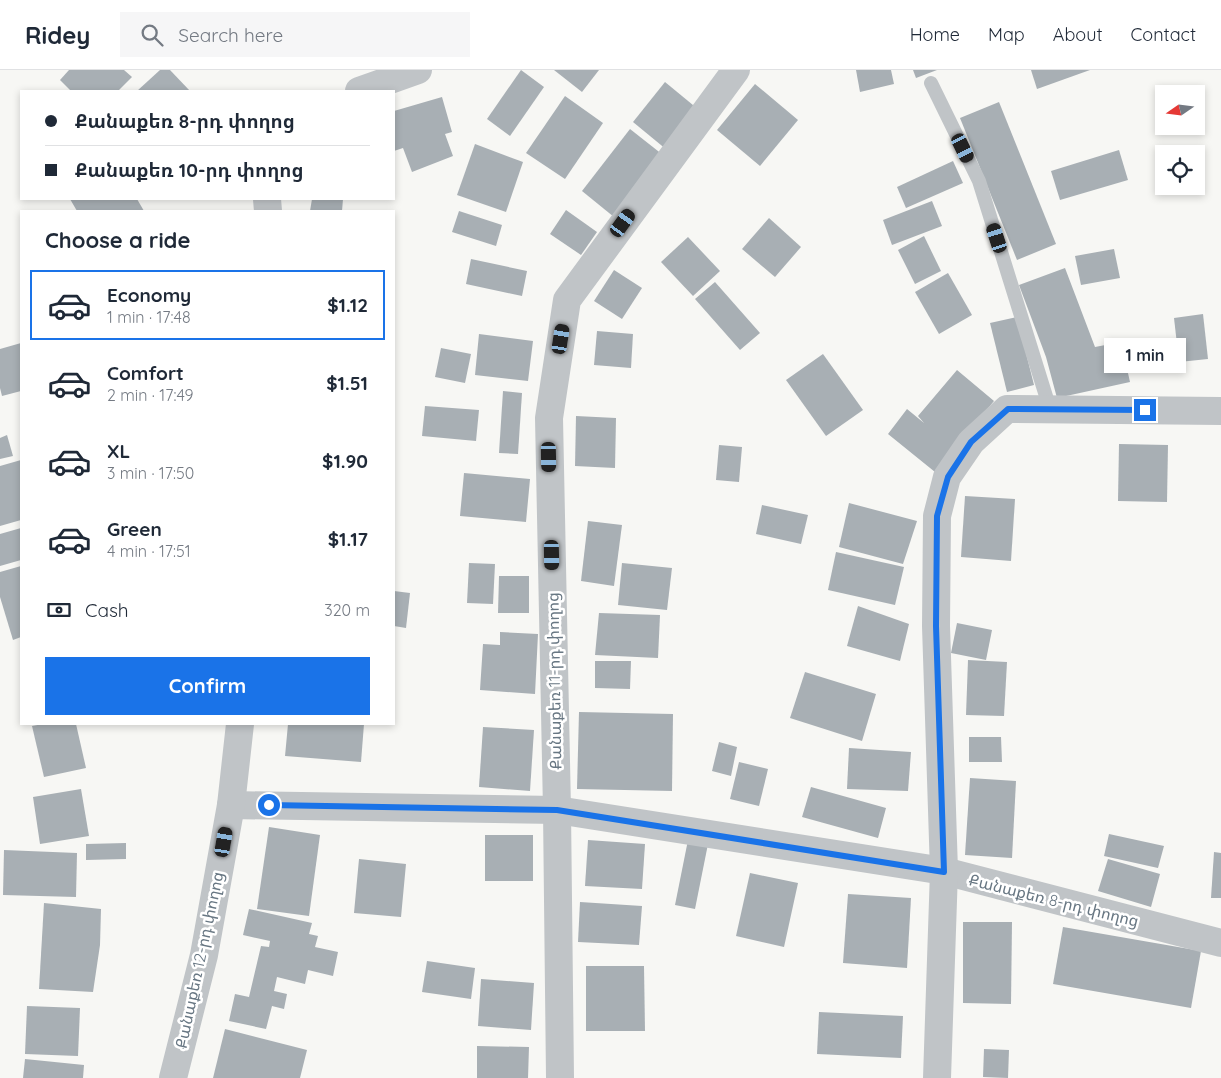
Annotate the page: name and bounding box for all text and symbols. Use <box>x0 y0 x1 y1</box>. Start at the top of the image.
search box <box>120 12 470 57</box>
text: Ridey <box>25 20 90 50</box>
icon: search <box>138 21 166 49</box>
text: Search here <box>178 23 283 47</box>
text: Home <box>910 23 960 46</box>
text: Map <box>988 23 1025 46</box>
text: About <box>1053 23 1103 46</box>
text: Contact <box>1131 23 1196 46</box>
north arrow <box>1155 85 1205 135</box>
map controls <box>1155 85 1205 195</box>
text: Քանաքեռ 8-րդ փողոց <box>75 109 295 133</box>
car <box>949 131 976 165</box>
button: locate <box>1155 145 1205 195</box>
text: Քանաքեռ 10-րդ փողոց <box>75 158 304 182</box>
car <box>608 206 637 240</box>
car <box>985 221 1008 255</box>
text: Choose a ride <box>45 226 190 254</box>
icon: car <box>47 283 92 328</box>
text: Economy <box>107 283 191 307</box>
text: $1.12 <box>327 293 368 317</box>
text: 1 min · 17:48 <box>107 307 191 327</box>
car <box>551 323 570 355</box>
callout: 1 min <box>1104 338 1186 372</box>
text: 1 min <box>1126 345 1164 365</box>
icon: car <box>47 361 92 406</box>
text: Comfort <box>107 361 184 385</box>
text: $1.51 <box>326 371 368 395</box>
text: 2 min · 17:49 <box>107 385 194 405</box>
route end <box>1134 399 1156 421</box>
icon: car <box>47 439 92 484</box>
text: XL <box>107 439 130 463</box>
car <box>541 442 556 472</box>
text: $1.90 <box>322 449 368 473</box>
text: 3 min · 17:50 <box>107 463 194 483</box>
icon: car <box>47 517 92 562</box>
text: Green <box>107 517 162 541</box>
text: $1.17 <box>328 527 368 551</box>
car <box>544 540 559 570</box>
text: 4 min · 17:51 <box>107 541 191 561</box>
street label: Քանաքեռ 11-րդ փողոց <box>542 592 566 770</box>
icon: cash <box>45 596 73 624</box>
text: Cash <box>85 598 129 622</box>
text: 320 m <box>324 600 370 620</box>
button: Confirm <box>45 657 370 715</box>
route start <box>258 794 280 816</box>
car <box>214 826 233 858</box>
street label: Քանաքեռ 8-րդ փողոց <box>967 869 1141 931</box>
street label: Քանաքեռ 12-րդ փողոց <box>170 870 228 1050</box>

